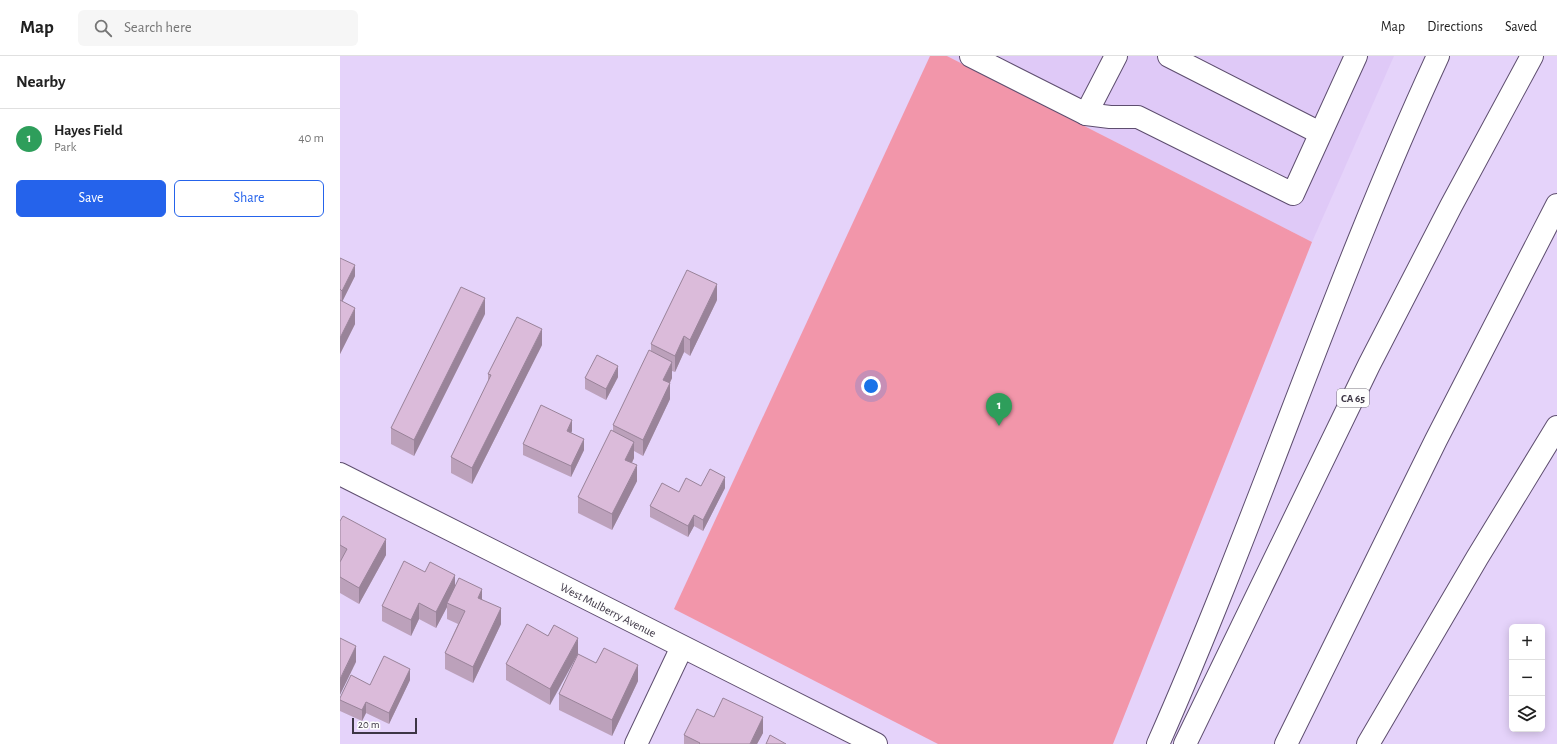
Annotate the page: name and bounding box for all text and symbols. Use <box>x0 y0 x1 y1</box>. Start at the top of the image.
search box <box>78 10 358 46</box>
icon: search <box>92 17 114 39</box>
text: Map <box>20 18 54 37</box>
text: Search here <box>124 20 192 35</box>
text: Map <box>1381 20 1405 34</box>
text: Directions <box>1427 20 1483 34</box>
text: Saved <box>1505 20 1537 34</box>
text: Nearby <box>16 73 66 90</box>
text: Hayes Field <box>54 123 123 138</box>
text: 1 <box>27 132 31 145</box>
text: 40 m <box>298 132 324 145</box>
text: Park <box>54 141 76 154</box>
button: Save <box>16 180 166 217</box>
button: Share <box>174 180 324 217</box>
your location <box>861 376 881 396</box>
road number: CA 65 <box>1337 389 1369 407</box>
pin: 1 <box>986 393 1012 426</box>
street label: West Mulberry Avenue <box>558 581 658 640</box>
map controls <box>1509 624 1545 732</box>
button: + <box>1509 624 1545 660</box>
button: − <box>1509 660 1545 696</box>
button: layers <box>1509 696 1545 732</box>
scale bar <box>352 716 417 735</box>
text: 20 m <box>358 719 379 730</box>

